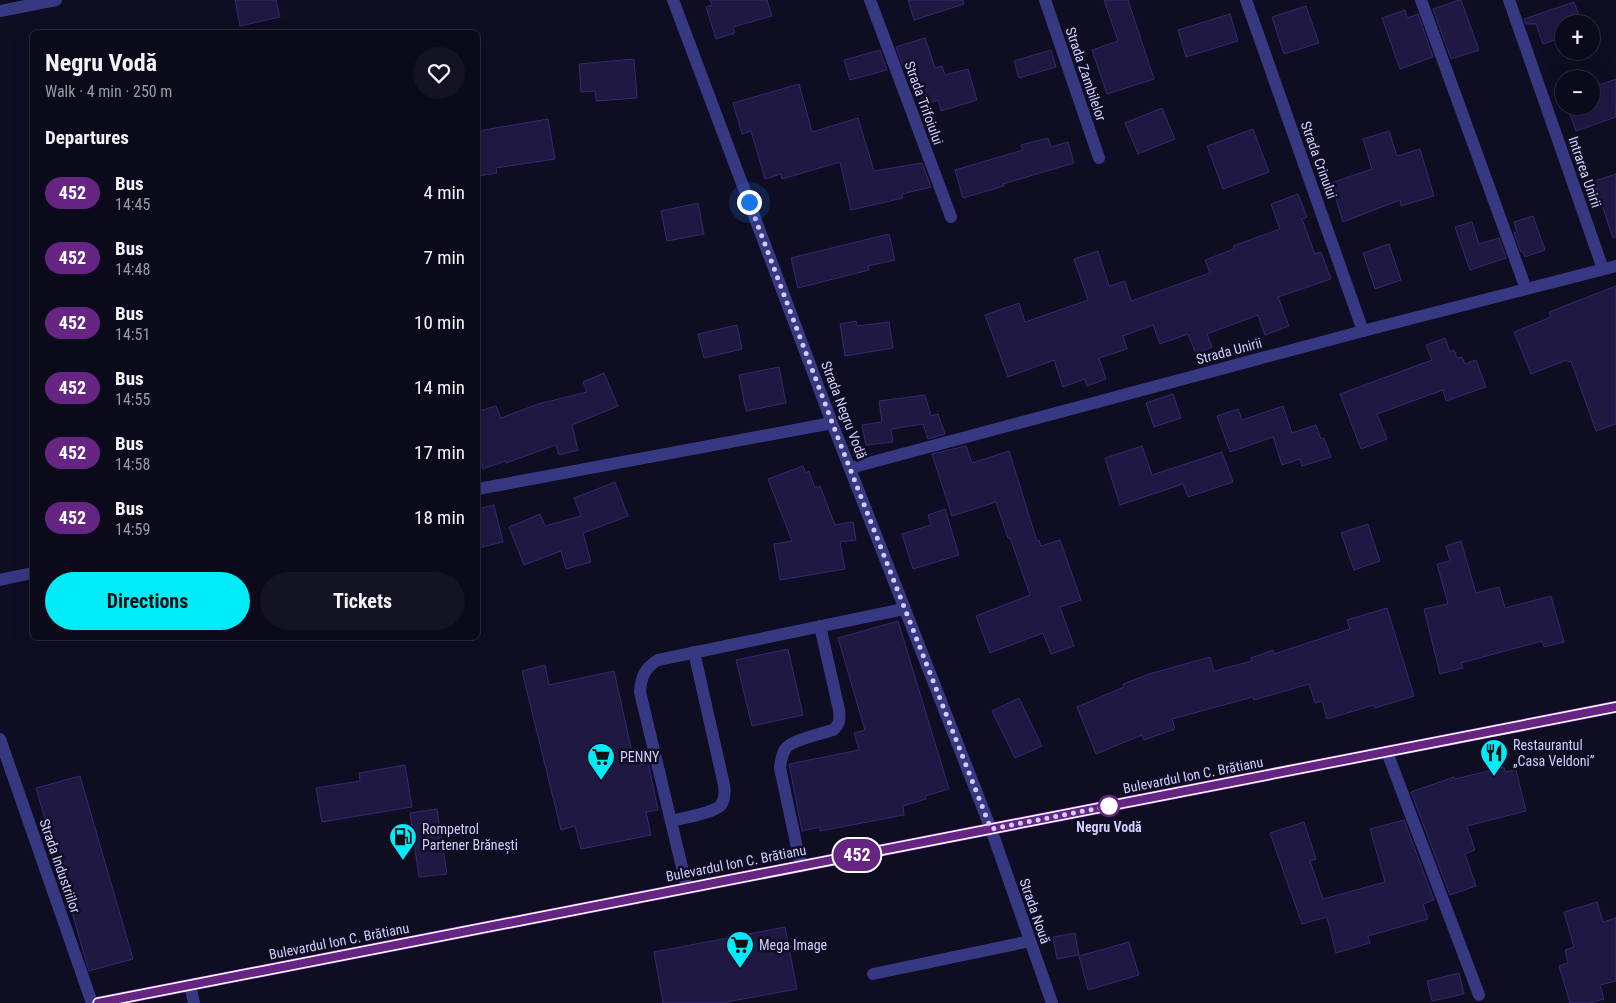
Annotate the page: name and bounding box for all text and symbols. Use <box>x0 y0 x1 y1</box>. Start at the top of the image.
map controls <box>1555 15 1600 115</box>
button: + <box>1555 15 1600 60</box>
street label: Strada Zambilelor <box>1062 25 1110 123</box>
button: heart <box>413 47 465 99</box>
text: Negru Vodă <box>45 49 157 77</box>
street label: Strada Trifoiului <box>902 59 946 147</box>
button: − <box>1555 70 1600 115</box>
text: Walk · 4 min · 250 m <box>45 82 172 101</box>
street label: Strada Crinului <box>1298 119 1340 201</box>
text: Departures <box>45 126 129 149</box>
street label: Intrarea Unirii <box>1565 134 1605 210</box>
text: Bus <box>115 172 144 195</box>
text: 4 min <box>423 181 465 204</box>
text: 452 <box>59 182 86 203</box>
your location <box>737 190 762 215</box>
text: 14:45 <box>115 195 150 214</box>
text: Bus <box>115 237 144 260</box>
text: 7 min <box>423 246 465 269</box>
text: 452 <box>59 247 86 268</box>
text: 14:48 <box>115 260 150 279</box>
text: Bus <box>115 302 144 325</box>
text: 10 min <box>414 311 465 334</box>
text: 452 <box>59 312 86 333</box>
text: 14:51 <box>115 325 150 344</box>
street label: Strada Unirii <box>1194 335 1264 367</box>
street label: Strada Negru Vodă <box>818 359 870 461</box>
text: Bus <box>115 367 144 390</box>
text: 14 min <box>414 376 465 399</box>
text: 452 <box>59 377 86 398</box>
text: 14:55 <box>115 390 150 409</box>
text: Bus <box>115 432 144 455</box>
text: 17 min <box>414 441 465 464</box>
text: 452 <box>59 442 86 463</box>
text: 14:58 <box>115 455 150 474</box>
text: Bus <box>115 497 144 520</box>
text: 18 min <box>414 506 465 529</box>
text: 452 <box>59 507 86 528</box>
text: 14:59 <box>115 520 150 539</box>
button: Directions <box>45 572 250 630</box>
button: Tickets <box>260 572 465 630</box>
place label: Restaurantul „Casa Veldoni” <box>1513 737 1595 769</box>
restaurant icon: Restaurantul „Casa Veldoni” <box>1479 738 1509 777</box>
supermarket icon: PENNY <box>586 742 616 781</box>
place label: PENNY <box>620 749 660 765</box>
street label: Bulevardul Ion C. Brătianu <box>1122 754 1264 796</box>
marker: Negru Vodă <box>1098 795 1120 817</box>
street label: Strada Industriilor <box>36 817 84 915</box>
place label: Negru Vodă <box>1076 819 1142 835</box>
place label: Rompetrol Partener Brănești <box>422 821 518 854</box>
fuel station icon: Rompetrol Partener Brănești <box>388 822 418 861</box>
line badge: 452 <box>828 839 886 871</box>
street label: Bulevardul Ion C. Brătianu <box>665 842 807 884</box>
text: 452 <box>843 844 871 865</box>
street label: Strada Nouă <box>1016 876 1054 946</box>
street label: Bulevardul Ion C. Brătianu <box>268 920 410 962</box>
supermarket icon: Mega Image <box>725 930 755 969</box>
place label: Mega Image <box>759 937 828 953</box>

